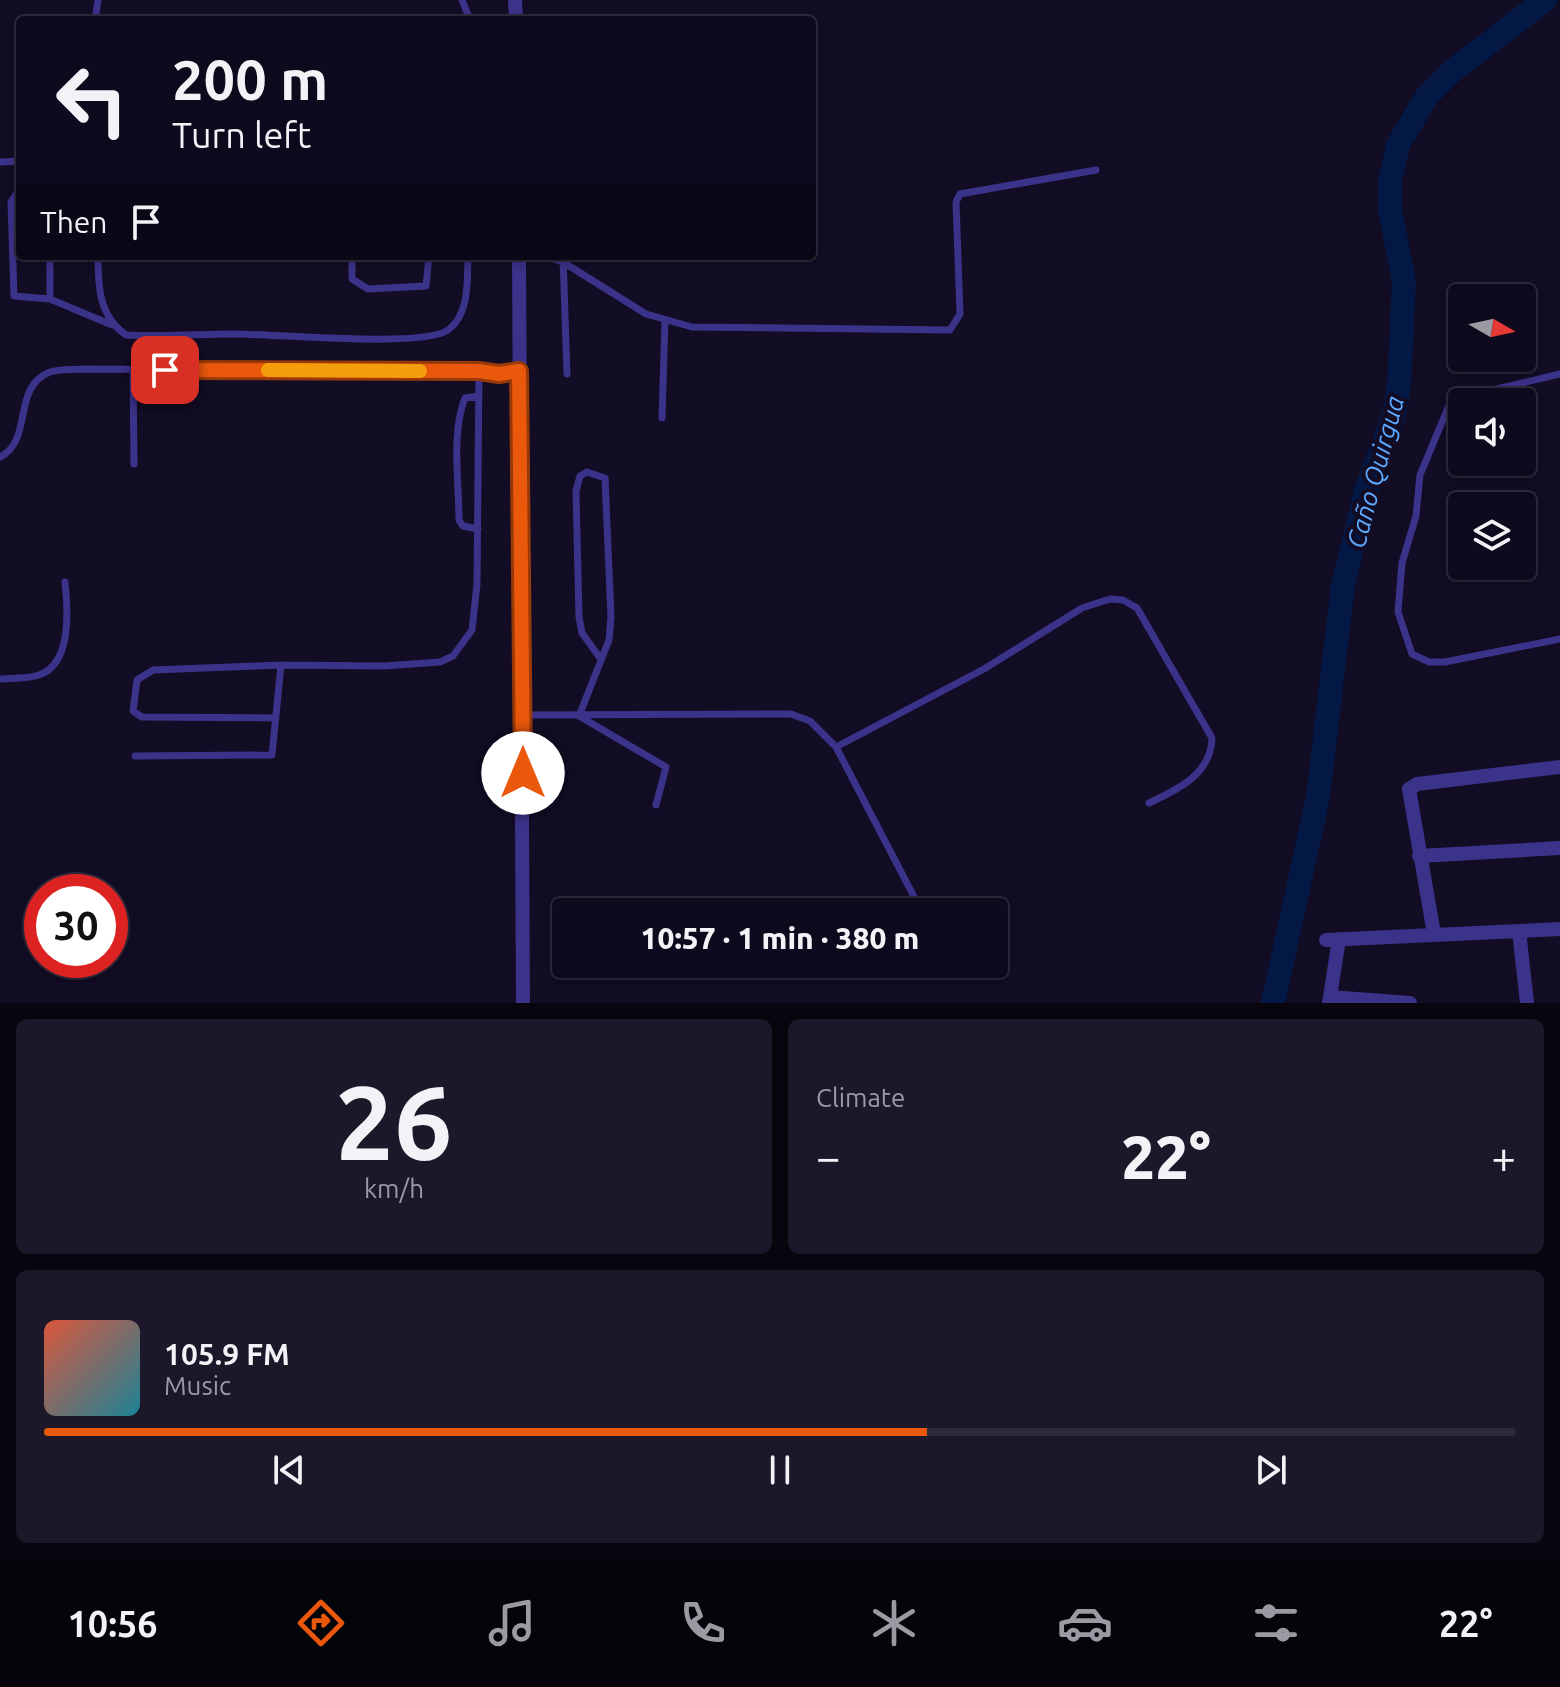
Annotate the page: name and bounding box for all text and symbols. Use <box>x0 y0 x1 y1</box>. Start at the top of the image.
icon: left <box>40 48 144 152</box>
text: 200 m <box>172 48 328 111</box>
text: Turn left <box>172 114 311 155</box>
icon: arrive <box>124 200 168 244</box>
text: Then <box>40 205 108 239</box>
north arrow <box>1448 284 1536 372</box>
map controls <box>1448 284 1536 580</box>
pin <box>131 336 199 404</box>
icon: arrive <box>143 348 187 392</box>
button: sound <box>1448 388 1536 476</box>
water label: Caño Quirgua <box>1341 393 1410 552</box>
button: layers <box>1448 492 1536 580</box>
position arrow <box>481 731 565 815</box>
speed limit sign: 30 <box>24 874 128 978</box>
text: 10:57 · 1 min · 380 m <box>641 921 919 955</box>
text: 26 <box>335 1063 453 1180</box>
text: Climate <box>816 1083 905 1112</box>
text: 22° <box>1121 1123 1211 1190</box>
text: − <box>816 1132 841 1181</box>
text: + <box>1491 1132 1516 1181</box>
text: km/h <box>364 1174 424 1203</box>
text: 105.9 FM <box>164 1337 290 1371</box>
text: Music <box>164 1371 231 1400</box>
icon: previous <box>267 1448 311 1492</box>
icon: pause <box>758 1448 802 1492</box>
icon: next <box>1249 1448 1293 1492</box>
icon: directions <box>293 1595 349 1651</box>
icon: music <box>484 1595 540 1651</box>
icon: phone <box>675 1595 731 1651</box>
icon: climate <box>866 1595 922 1651</box>
icon: car <box>1057 1595 1113 1651</box>
icon: filters <box>1248 1595 1304 1651</box>
text: 10:56 <box>68 1603 158 1644</box>
text: 22° <box>1439 1603 1492 1644</box>

